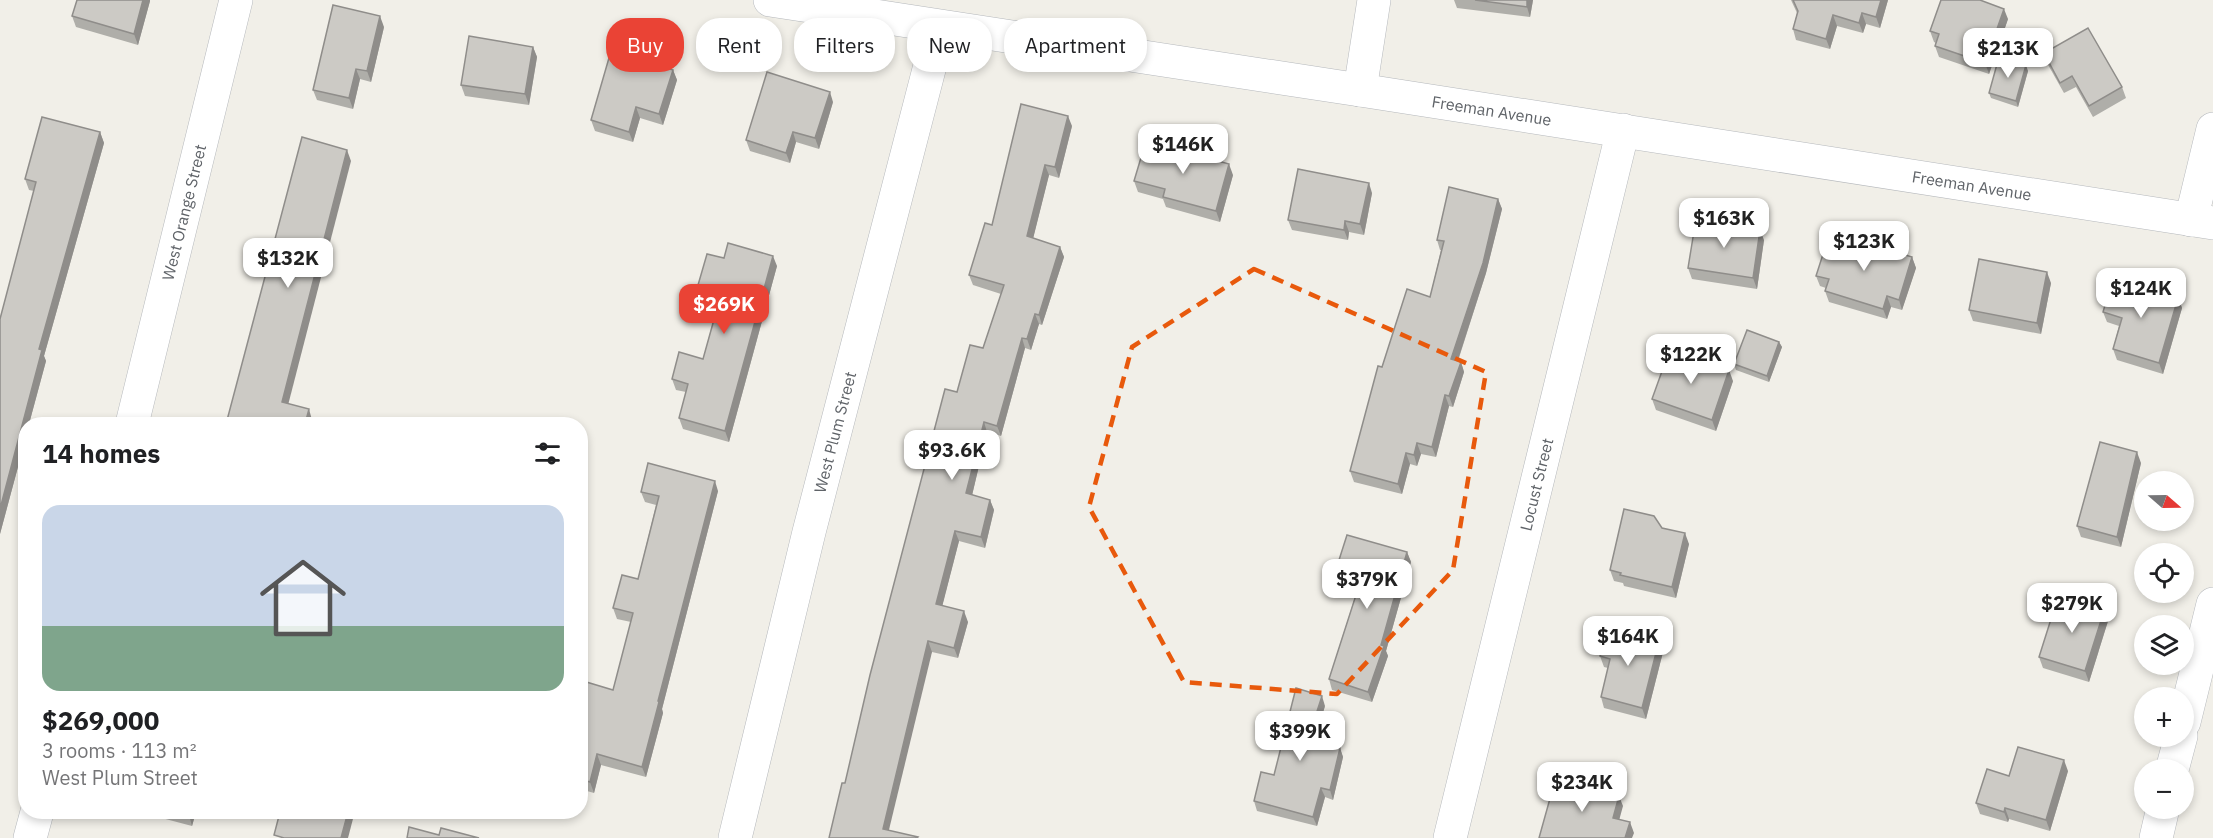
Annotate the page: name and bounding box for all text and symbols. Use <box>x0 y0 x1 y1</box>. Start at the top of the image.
chip: Buy <box>606 18 684 72</box>
chip: Rent <box>696 18 782 72</box>
chip: Filters <box>794 18 895 72</box>
chip: New <box>907 18 992 72</box>
chip: Apartment <box>1004 18 1147 72</box>
pin: $213K <box>1966 28 2050 79</box>
text: $213K <box>1977 34 2039 61</box>
street label: Freeman Avenue <box>1430 91 1553 130</box>
pin: $146K <box>1141 124 1225 175</box>
text: $146K <box>1152 130 1214 157</box>
street label: West Orange Street <box>158 142 210 282</box>
street label: Freeman Avenue <box>1911 166 2033 205</box>
pin: $163K <box>1682 198 1766 249</box>
text: $163K <box>1693 204 1755 231</box>
pin: $123K <box>1822 221 1906 272</box>
text: $123K <box>1833 227 1895 254</box>
pin: $132K <box>246 238 330 289</box>
text: $132K <box>257 244 319 271</box>
pin: $124K <box>2099 268 2183 319</box>
text: $124K <box>2110 274 2172 301</box>
pin: $269K <box>682 284 766 335</box>
text: $269K <box>693 290 755 317</box>
pin: $122K <box>1649 334 1733 385</box>
text: $122K <box>1660 340 1722 367</box>
street label: West Plum Street <box>810 369 860 495</box>
pin: $93.6K <box>903 430 1001 481</box>
text: 14 homes <box>42 436 160 470</box>
text: $93.6K <box>918 436 986 463</box>
street label: Locust Street <box>1515 436 1557 533</box>
icon: filters <box>531 437 564 470</box>
north arrow <box>2134 471 2194 531</box>
map controls <box>2134 471 2194 819</box>
button: locate <box>2134 543 2194 603</box>
icon: home <box>249 544 357 652</box>
pin: $379K <box>1325 559 1409 610</box>
text: $379K <box>1336 565 1398 592</box>
pin: $279K <box>2030 583 2114 634</box>
text: $279K <box>2041 589 2103 616</box>
button: layers <box>2134 615 2194 675</box>
pin: $164K <box>1586 616 1670 667</box>
text: $164K <box>1597 622 1659 649</box>
button: + <box>2134 687 2194 747</box>
text: $269,000 <box>42 703 159 737</box>
pin: $399K <box>1258 711 1342 762</box>
text: $399K <box>1269 717 1331 744</box>
text: 3 rooms · 113 m² <box>42 737 197 764</box>
button: − <box>2134 759 2194 819</box>
pin: $234K <box>1540 762 1624 813</box>
text: West Plum Street <box>42 764 198 791</box>
text: $234K <box>1551 768 1613 795</box>

